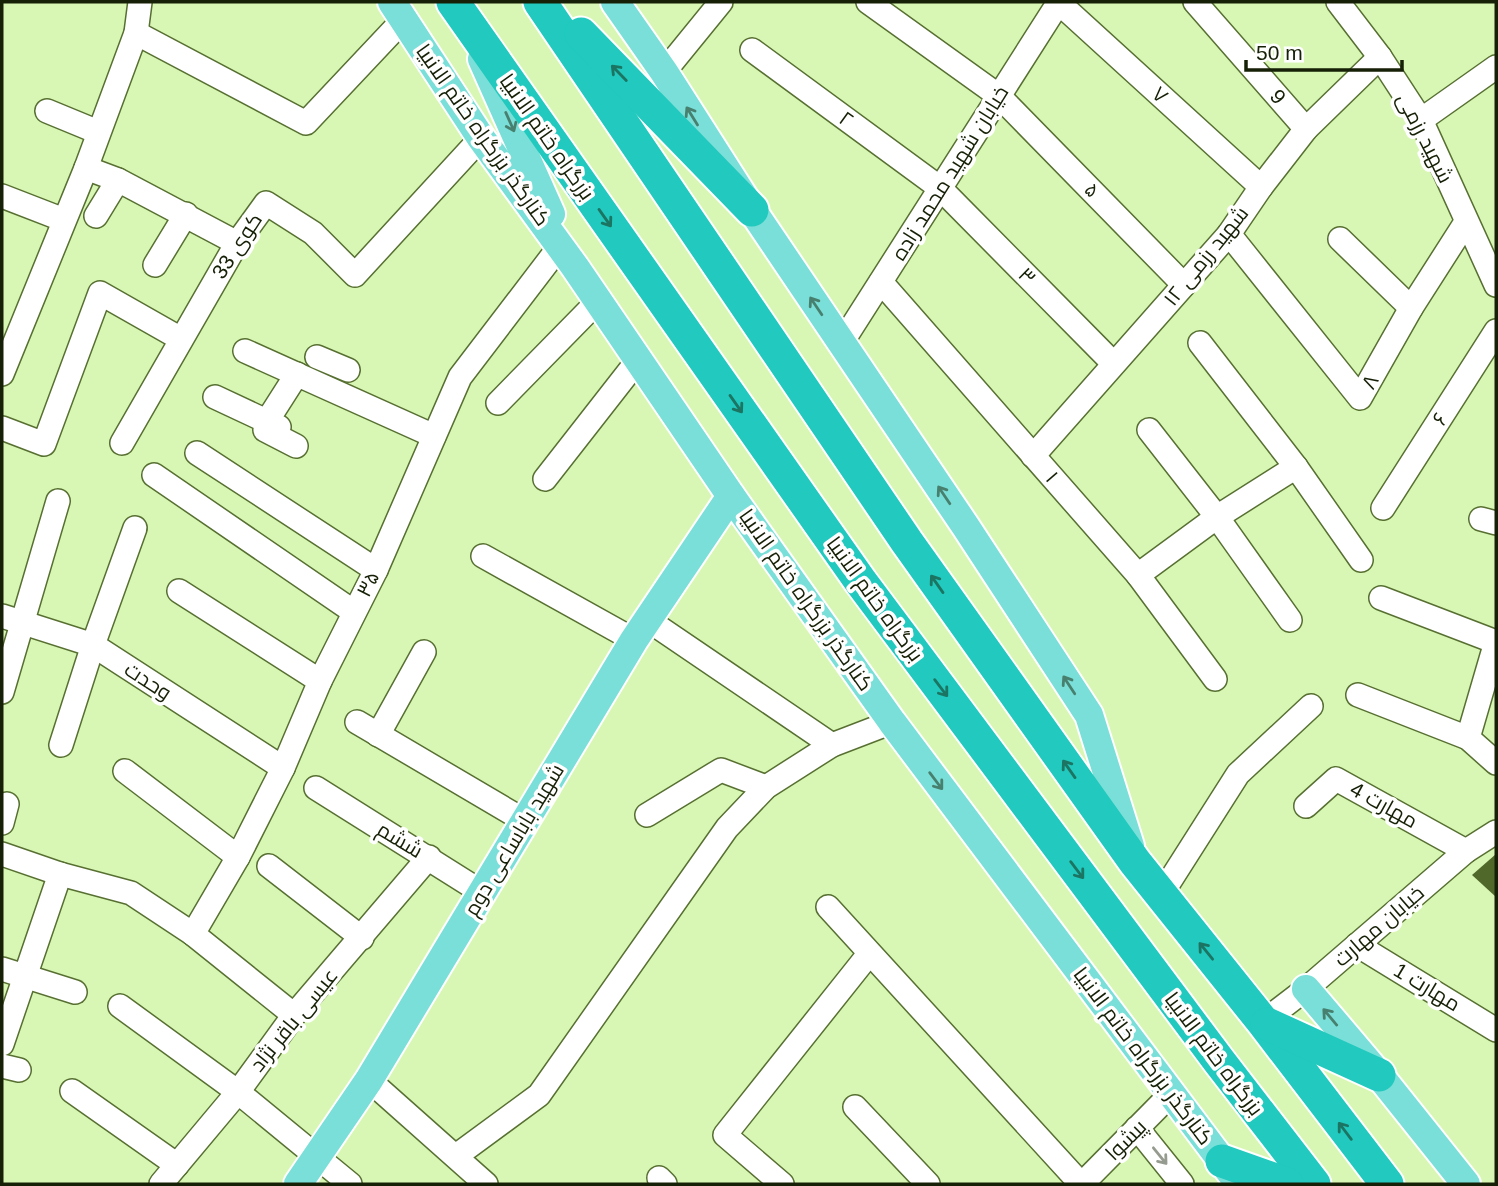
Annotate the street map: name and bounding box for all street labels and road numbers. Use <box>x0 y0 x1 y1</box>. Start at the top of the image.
street label: کنارگذر بزرگراه خاتم الانبیا <box>411 39 555 231</box>
street label: بزرگراه خاتم الانبیا <box>494 69 600 205</box>
street label: خیابان شهید محمد زاده <box>887 81 1014 265</box>
street label: ۷ <box>1148 82 1173 108</box>
street label: 9 <box>1266 85 1291 109</box>
street label: شهید رزمی <box>1391 89 1458 187</box>
street label: ۲ <box>835 106 858 131</box>
street label: ۵ <box>1080 178 1105 202</box>
street label: شهید رزمی ۱۲ <box>1159 201 1254 311</box>
street label: کوی 33 <box>207 209 268 284</box>
street label: ۳ <box>1014 262 1041 289</box>
street label: ۸ <box>1356 370 1383 393</box>
street label: ۶ <box>1427 408 1452 429</box>
street label: ۱ <box>1042 467 1063 487</box>
street label: کنارگذر بزرگراه خاتم الانبیا <box>733 505 878 696</box>
street label: بزرگراه خاتم الانبیا <box>820 532 928 667</box>
street label: ۳۵ <box>351 567 384 600</box>
street label: وحدت <box>120 657 176 705</box>
street label: شهید باباساعی دوم <box>459 760 571 921</box>
street label: مهارت 4 <box>1346 777 1422 834</box>
street label: ششم <box>372 817 427 865</box>
street label: خیابان مهارت <box>1329 880 1430 972</box>
street label: مهارت 1 <box>1389 958 1465 1017</box>
street label: کنارگذر بزرگراه خاتم الانبیا <box>1067 963 1218 1151</box>
street label: عیسی باقر نژاد <box>245 964 344 1077</box>
street label: بزرگراه خاتم الانبیا <box>1158 988 1268 1122</box>
street label: پیشوا <box>1101 1114 1153 1167</box>

